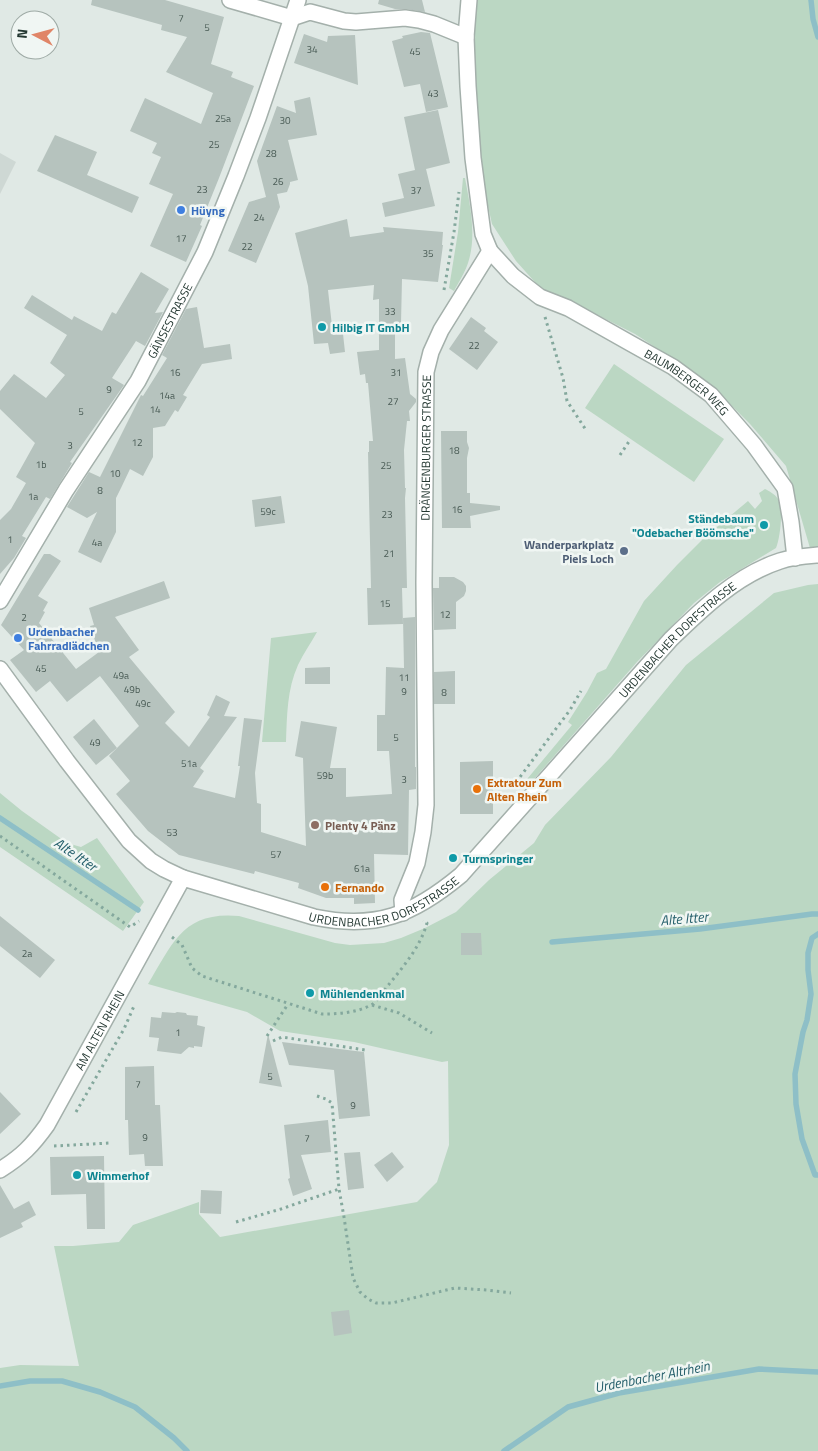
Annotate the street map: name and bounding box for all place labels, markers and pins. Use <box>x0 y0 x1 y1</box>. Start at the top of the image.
place label: Hüyng <box>191 201 225 220</box>
marker: Hüyng <box>175 204 187 216</box>
place label: Hilbig IT GmbH <box>332 318 410 337</box>
marker: Hilbig IT GmbH <box>316 321 328 333</box>
place label: Ständebaum "Odebacher Böömsche" <box>632 509 754 542</box>
marker: Ständebaum "Odebacher Böömsche" <box>758 519 770 531</box>
place label: Wanderparkplatz Piels Loch <box>524 535 614 568</box>
marker: Wanderparkplatz Piels Loch <box>618 545 630 557</box>
place label: Urdenbacher Fahrradlädchen <box>28 622 109 655</box>
marker: Urdenbacher Fahrradlädchen <box>12 632 24 644</box>
place label: Extratour Zum Alten Rhein <box>487 773 562 806</box>
marker: Extratour Zum Alten Rhein <box>471 783 483 795</box>
place label: Plenty 4 Pänz <box>325 816 396 835</box>
marker: Plenty 4 Pänz <box>309 819 321 831</box>
place label: Turmspringer <box>463 849 534 868</box>
marker: Turmspringer <box>447 852 459 864</box>
place label: Fernando <box>335 878 384 897</box>
marker: Fernando <box>319 881 331 893</box>
place label: Mühlendenkmal <box>320 984 405 1003</box>
marker: Mühlendenkmal <box>304 987 316 999</box>
place label: Wimmerhof <box>87 1166 150 1185</box>
marker: Wimmerhof <box>71 1169 83 1181</box>

